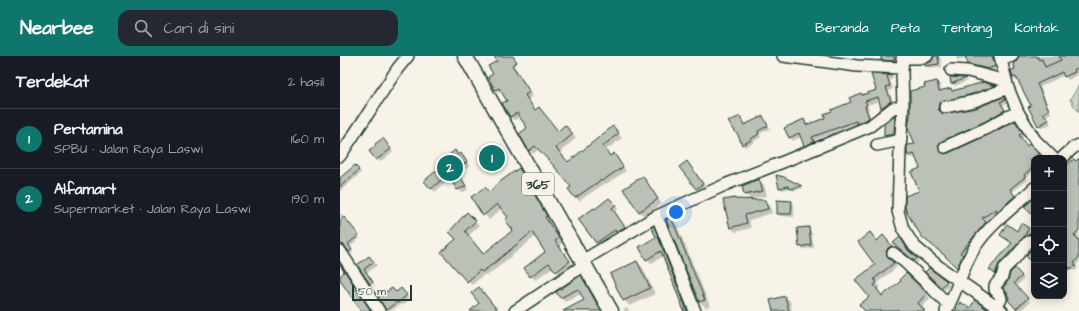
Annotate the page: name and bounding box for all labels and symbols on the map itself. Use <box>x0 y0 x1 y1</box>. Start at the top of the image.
pin: 1 <box>479 143 505 173</box>
pin: 2 <box>437 153 463 183</box>
road number: 365 <box>522 173 554 195</box>
your location <box>666 202 686 222</box>
scale bar <box>352 283 412 302</box>

